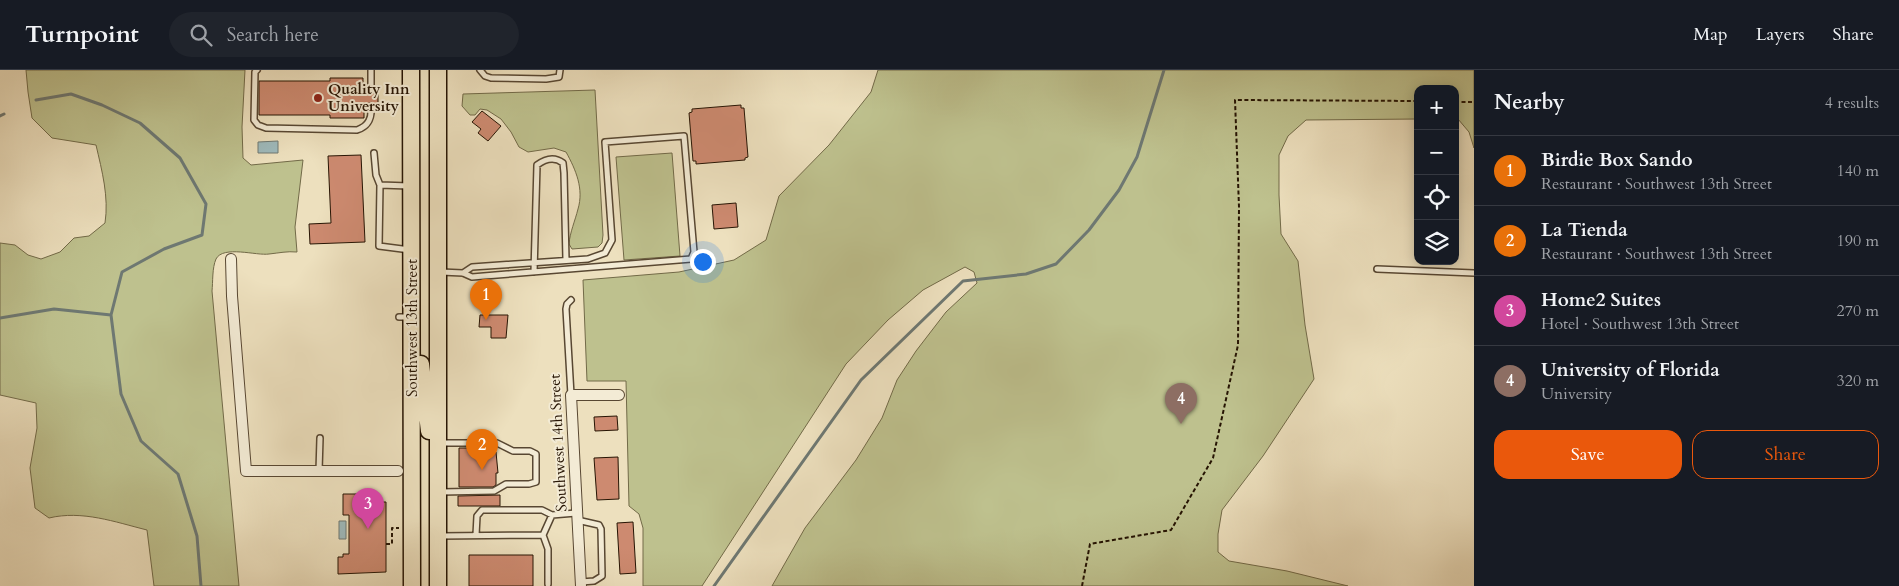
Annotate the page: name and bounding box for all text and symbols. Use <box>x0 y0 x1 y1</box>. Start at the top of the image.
search box <box>169 12 519 57</box>
text: Turnpoint <box>25 18 139 51</box>
icon: search <box>187 21 215 49</box>
text: Search here <box>227 22 319 48</box>
text: Map <box>1693 22 1728 47</box>
text: Layers <box>1756 22 1805 47</box>
text: Share <box>1833 22 1874 47</box>
place label: Quality Inn University <box>328 79 410 116</box>
map controls <box>1414 85 1459 265</box>
button: + <box>1414 85 1459 130</box>
text: Nearby <box>1494 88 1565 117</box>
marker: Quality Inn University <box>312 92 324 104</box>
text: 4 results <box>1825 92 1879 114</box>
button: − <box>1414 130 1459 175</box>
text: Birdie Box Sando <box>1541 147 1693 173</box>
text: 1 <box>1506 160 1514 182</box>
text: 140 m <box>1837 160 1879 182</box>
text: Restaurant · Southwest 13th Street <box>1541 173 1772 195</box>
button: locate <box>1414 175 1459 220</box>
text: La Tienda <box>1541 217 1628 243</box>
button: layers <box>1414 220 1459 265</box>
text: 2 <box>1506 230 1514 252</box>
text: 190 m <box>1837 230 1879 252</box>
text: Restaurant · Southwest 13th Street <box>1541 243 1772 265</box>
your location <box>690 249 716 275</box>
street label: Southwest 13th Street <box>402 259 422 397</box>
pin: 1 <box>470 279 502 320</box>
text: Home2 Suites <box>1541 287 1661 313</box>
text: 3 <box>1506 300 1514 322</box>
text: 270 m <box>1837 300 1879 322</box>
text: Hotel · Southwest 13th Street <box>1541 313 1739 335</box>
text: University of Florida <box>1541 357 1720 383</box>
text: 4 <box>1506 370 1514 392</box>
text: 320 m <box>1837 370 1879 392</box>
street label: Southwest 14th Street <box>544 373 572 512</box>
pin: 4 <box>1165 383 1197 424</box>
text: University <box>1541 383 1612 405</box>
pin: 2 <box>466 429 498 470</box>
button: Save <box>1494 430 1682 479</box>
button: Share <box>1692 430 1879 479</box>
pin: 3 <box>352 488 384 529</box>

